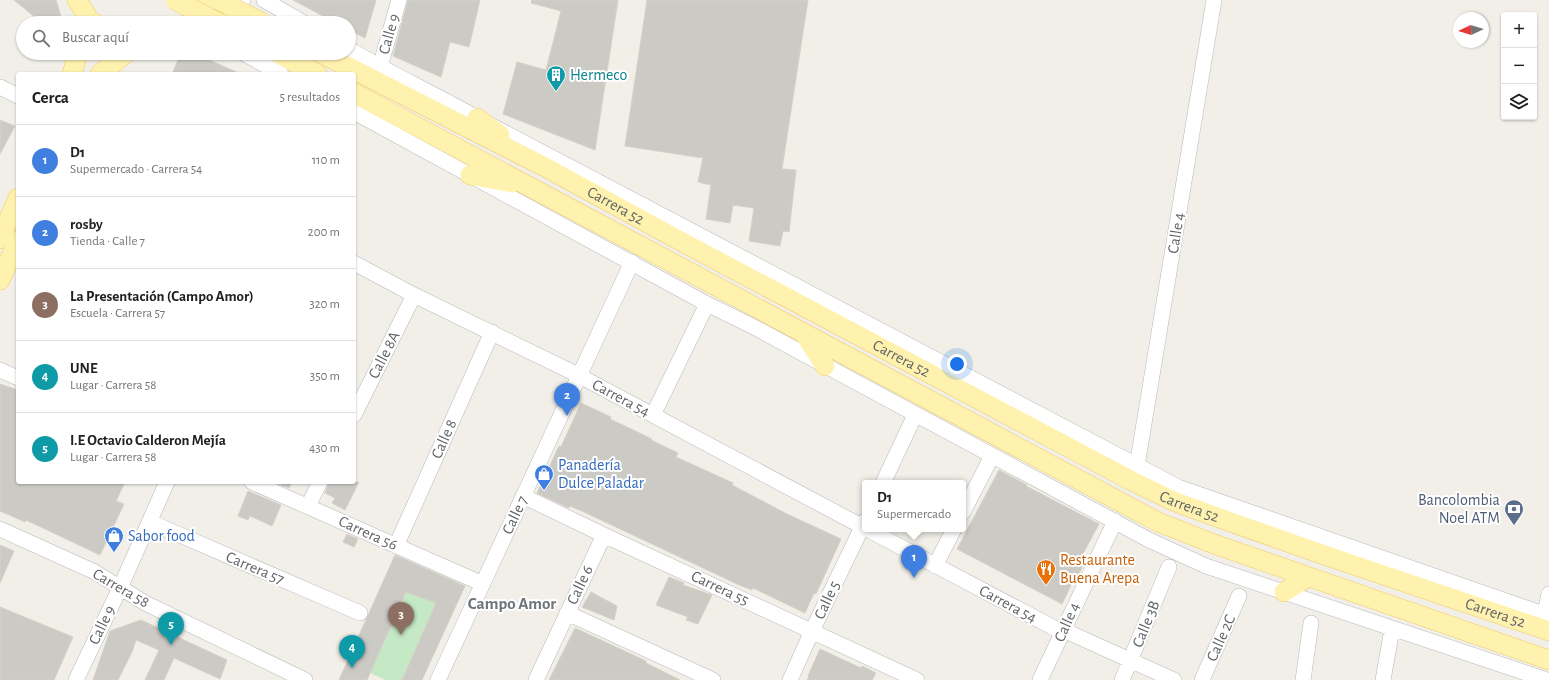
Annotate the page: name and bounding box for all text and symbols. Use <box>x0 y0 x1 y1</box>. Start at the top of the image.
street label: Calle 9 <box>376 12 402 56</box>
north arrow <box>1453 12 1489 48</box>
map controls <box>1501 12 1537 120</box>
button: + <box>1501 12 1537 48</box>
search box <box>16 16 356 60</box>
icon: search <box>30 27 52 49</box>
text: Buscar aquí <box>62 30 129 45</box>
button: − <box>1501 48 1537 84</box>
building icon: Hermeco <box>545 64 567 92</box>
place label: Hermeco <box>570 67 628 83</box>
button: layers <box>1501 84 1537 120</box>
text: Cerca <box>32 89 69 106</box>
text: 5 resultados <box>280 91 340 104</box>
text: D1 <box>70 145 85 160</box>
text: 1 <box>43 154 47 167</box>
text: 110 m <box>312 154 340 167</box>
text: Supermercado · Carrera 54 <box>70 163 202 176</box>
street label: Carrera 52 <box>585 184 647 228</box>
street label: Calle 4 <box>1165 211 1187 255</box>
text: rosby <box>70 217 103 232</box>
text: 2 <box>42 226 48 239</box>
text: 200 m <box>308 226 340 239</box>
text: Tienda · Calle 7 <box>70 235 145 248</box>
text: La Presentación (Campo Amor) <box>70 289 254 304</box>
text: 3 <box>42 298 48 311</box>
text: 320 m <box>309 298 340 311</box>
text: Escuela · Carrera 57 <box>70 307 165 320</box>
street label: Calle 8A <box>365 329 403 381</box>
street label: Carrera 52 <box>870 337 933 380</box>
your location <box>947 354 967 374</box>
text: UNE <box>70 361 98 376</box>
text: 4 <box>42 370 48 383</box>
text: 350 m <box>310 370 340 383</box>
street label: Carrera 54 <box>590 376 653 420</box>
text: Lugar · Carrera 58 <box>70 379 156 392</box>
pin: 2 <box>554 383 580 416</box>
street label: Calle 8 <box>428 417 460 461</box>
text: I.E Octavio Calderon Mejía <box>70 433 226 448</box>
text: 5 <box>42 442 48 455</box>
text: 430 m <box>309 442 340 455</box>
text: Lugar · Carrera 58 <box>70 451 156 464</box>
place label: Panadería Dulce Paladar <box>558 457 645 491</box>
shop icon: Panadería Dulce Paladar <box>533 463 555 491</box>
popup <box>862 480 966 532</box>
street label: Carrera 52 <box>1157 488 1221 525</box>
text: D1 <box>877 490 892 505</box>
place label: Bancolombia Noel ATM <box>1418 492 1500 526</box>
street label: Calle 7 <box>499 493 531 537</box>
bank icon: Bancolombia Noel ATM <box>1503 498 1525 526</box>
text: Supermercado <box>877 508 951 521</box>
street label: Carrera 56 <box>336 513 400 553</box>
shop icon: Sabor food <box>103 525 125 553</box>
place label: Sabor food <box>128 528 195 544</box>
pin: 1 <box>901 545 927 578</box>
street label: Carrera 57 <box>223 549 287 588</box>
place label: Restaurante Buena Arepa <box>1060 552 1140 586</box>
restaurant icon: Restaurante Buena Arepa <box>1035 558 1057 586</box>
street label: Calle 6 <box>564 563 596 607</box>
street label: Carrera 58 <box>90 565 152 611</box>
street label: Carrera 55 <box>689 568 751 608</box>
street label: Calle 5 <box>811 578 843 622</box>
street label: Carrera 54 <box>977 582 1040 626</box>
district label: Campo Amor <box>468 595 556 612</box>
street label: Carrera 52 <box>1463 595 1528 630</box>
street label: Calle 3B <box>1129 598 1163 650</box>
street label: Calle 4 <box>1051 600 1083 644</box>
pin: 3 <box>388 602 414 635</box>
street label: Calle 9 <box>86 603 118 647</box>
pin: 5 <box>158 612 184 645</box>
street label: Calle 2C <box>1204 612 1238 664</box>
pin: 4 <box>339 635 365 668</box>

